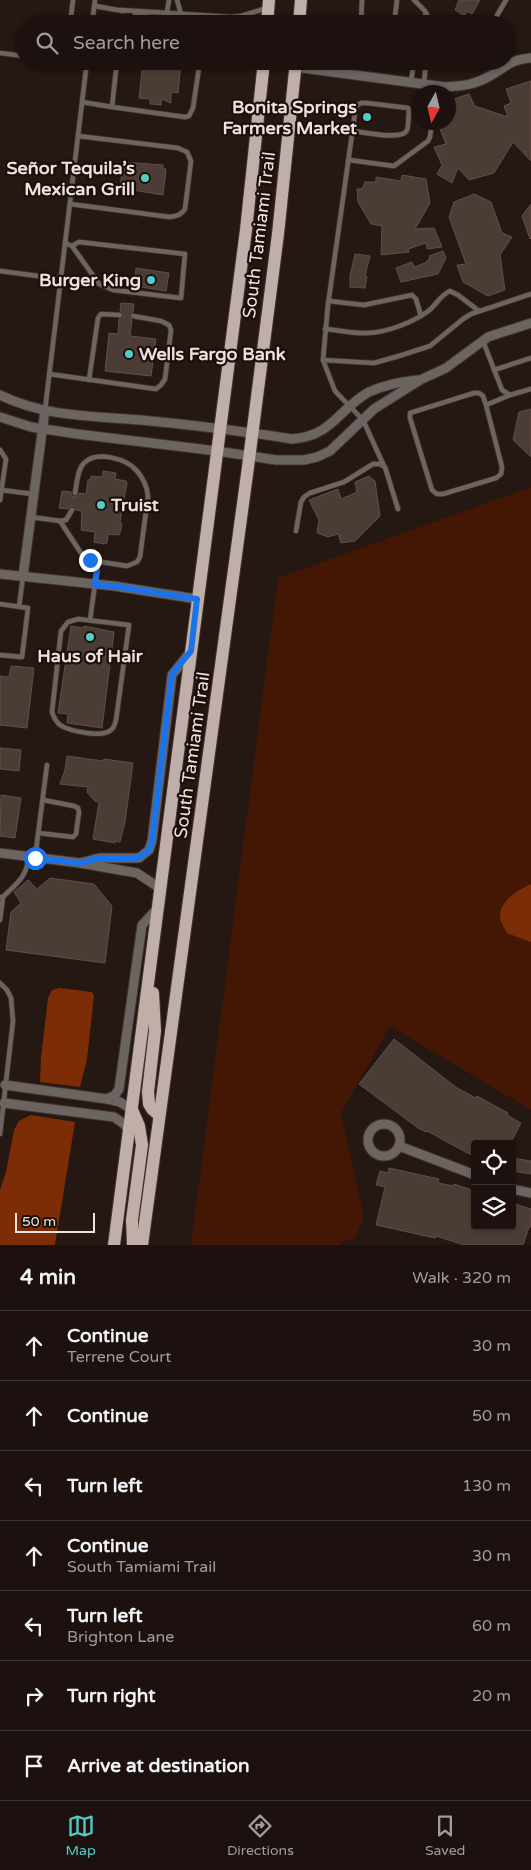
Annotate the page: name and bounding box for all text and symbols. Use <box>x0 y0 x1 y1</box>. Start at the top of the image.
search box <box>15 15 516 70</box>
icon: search <box>33 29 61 57</box>
text: Search here <box>73 32 180 54</box>
north arrow <box>411 85 456 130</box>
place label: Bonita Springs Farmers Market <box>222 96 357 139</box>
marker: Bonita Springs Farmers Market <box>361 111 373 123</box>
street label: South Tamiami Trail <box>238 150 280 320</box>
place label: Señor Tequila’s Mexican Grill <box>6 157 135 200</box>
marker: Señor Tequila’s Mexican Grill <box>139 172 151 184</box>
place label: Burger King <box>39 269 141 291</box>
marker: Burger King <box>145 274 157 286</box>
place label: Wells Fargo Bank <box>139 343 286 365</box>
marker: Wells Fargo Bank <box>123 348 135 360</box>
place label: Truist <box>110 494 159 516</box>
marker: Truist <box>95 499 107 511</box>
route end <box>79 549 102 572</box>
marker: Haus of Hair <box>84 631 96 643</box>
place label: Haus of Hair <box>37 645 144 667</box>
street label: South Tamiami Trail <box>169 670 215 840</box>
route start <box>24 847 47 870</box>
map controls <box>471 1140 516 1230</box>
button: locate <box>471 1140 516 1185</box>
button: layers <box>471 1185 516 1230</box>
scale bar <box>15 1210 95 1233</box>
text: 50 m <box>22 1213 56 1230</box>
text: 4 min <box>20 1265 76 1290</box>
text: Walk · 320 m <box>412 1268 511 1288</box>
text: Continue <box>67 1325 149 1347</box>
icon: ahead <box>20 1332 48 1360</box>
text: 30 m <box>472 1336 511 1356</box>
text: Terrene Court <box>67 1347 171 1367</box>
icon: ahead <box>20 1402 48 1430</box>
text: Continue <box>67 1405 149 1427</box>
text: 50 m <box>472 1406 511 1426</box>
icon: left <box>20 1472 48 1500</box>
text: Turn left <box>67 1475 143 1497</box>
text: 130 m <box>462 1476 511 1496</box>
text: Continue <box>67 1535 149 1557</box>
icon: ahead <box>20 1542 48 1570</box>
text: 30 m <box>472 1546 511 1566</box>
text: South Tamiami Trail <box>67 1557 216 1577</box>
text: Turn left <box>67 1605 143 1627</box>
icon: left <box>20 1612 48 1640</box>
text: 60 m <box>472 1616 511 1636</box>
text: Brighton Lane <box>67 1627 174 1647</box>
icon: right <box>20 1682 48 1710</box>
text: Turn right <box>67 1685 155 1707</box>
text: 20 m <box>472 1686 511 1706</box>
icon: arrive <box>20 1752 48 1780</box>
text: Arrive at destination <box>67 1755 250 1777</box>
tab: Map <box>66 1812 96 1859</box>
tab: Directions <box>227 1812 294 1859</box>
tab: Saved <box>425 1812 465 1859</box>

